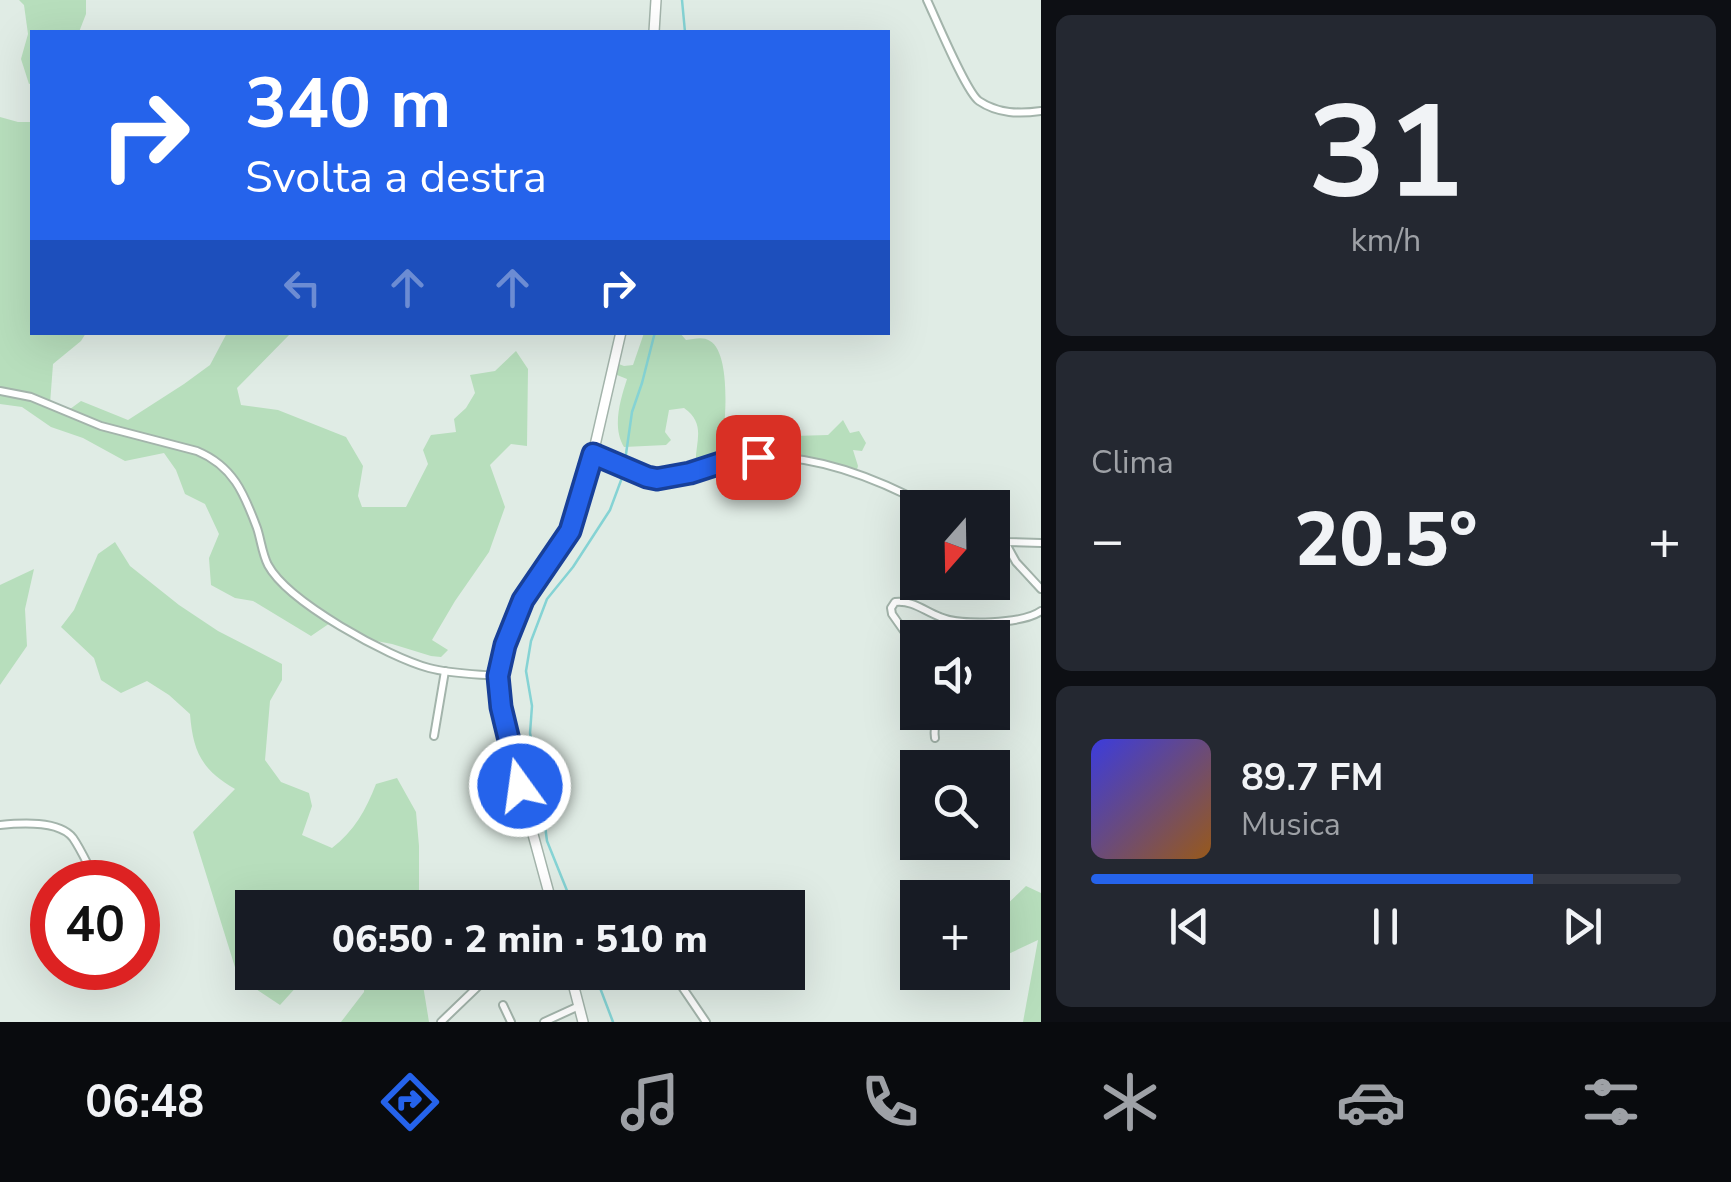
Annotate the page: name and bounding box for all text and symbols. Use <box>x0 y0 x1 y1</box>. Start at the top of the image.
text: 340 m <box>245 56 451 152</box>
text: 31 <box>1308 65 1464 242</box>
icon: right <box>80 70 210 200</box>
text: Svolta a destra <box>245 147 547 208</box>
text: km/h <box>1351 219 1421 262</box>
icon: left <box>275 260 330 315</box>
icon: ahead <box>380 260 435 315</box>
icon: ahead <box>485 260 540 315</box>
icon: right <box>590 260 645 315</box>
pin <box>716 415 801 500</box>
icon: arrive <box>731 430 786 485</box>
text: Clima <box>1091 441 1174 484</box>
text: 20.5° <box>1294 489 1478 591</box>
north arrow <box>900 490 1010 600</box>
map controls <box>900 490 1010 990</box>
text: − <box>1091 503 1124 578</box>
text: + <box>1648 503 1681 578</box>
button: sound <box>900 620 1010 730</box>
position arrow <box>468 734 572 838</box>
button: search <box>900 750 1010 860</box>
text: 89.7 FM <box>1241 752 1383 803</box>
text: Musica <box>1241 803 1341 846</box>
speed limit sign: 40 <box>30 860 160 990</box>
button: + <box>900 880 1010 990</box>
icon: previous <box>1162 899 1217 954</box>
icon: pause <box>1358 899 1413 954</box>
icon: next <box>1555 899 1610 954</box>
text: 06:50 · 2 min · 510 m <box>332 914 708 965</box>
icon: directions <box>375 1067 445 1137</box>
icon: music <box>615 1067 685 1137</box>
icon: phone <box>855 1067 925 1137</box>
icon: climate <box>1095 1067 1165 1137</box>
icon: car <box>1336 1067 1406 1137</box>
icon: filters <box>1576 1067 1646 1137</box>
text: 06:48 <box>85 1072 204 1133</box>

